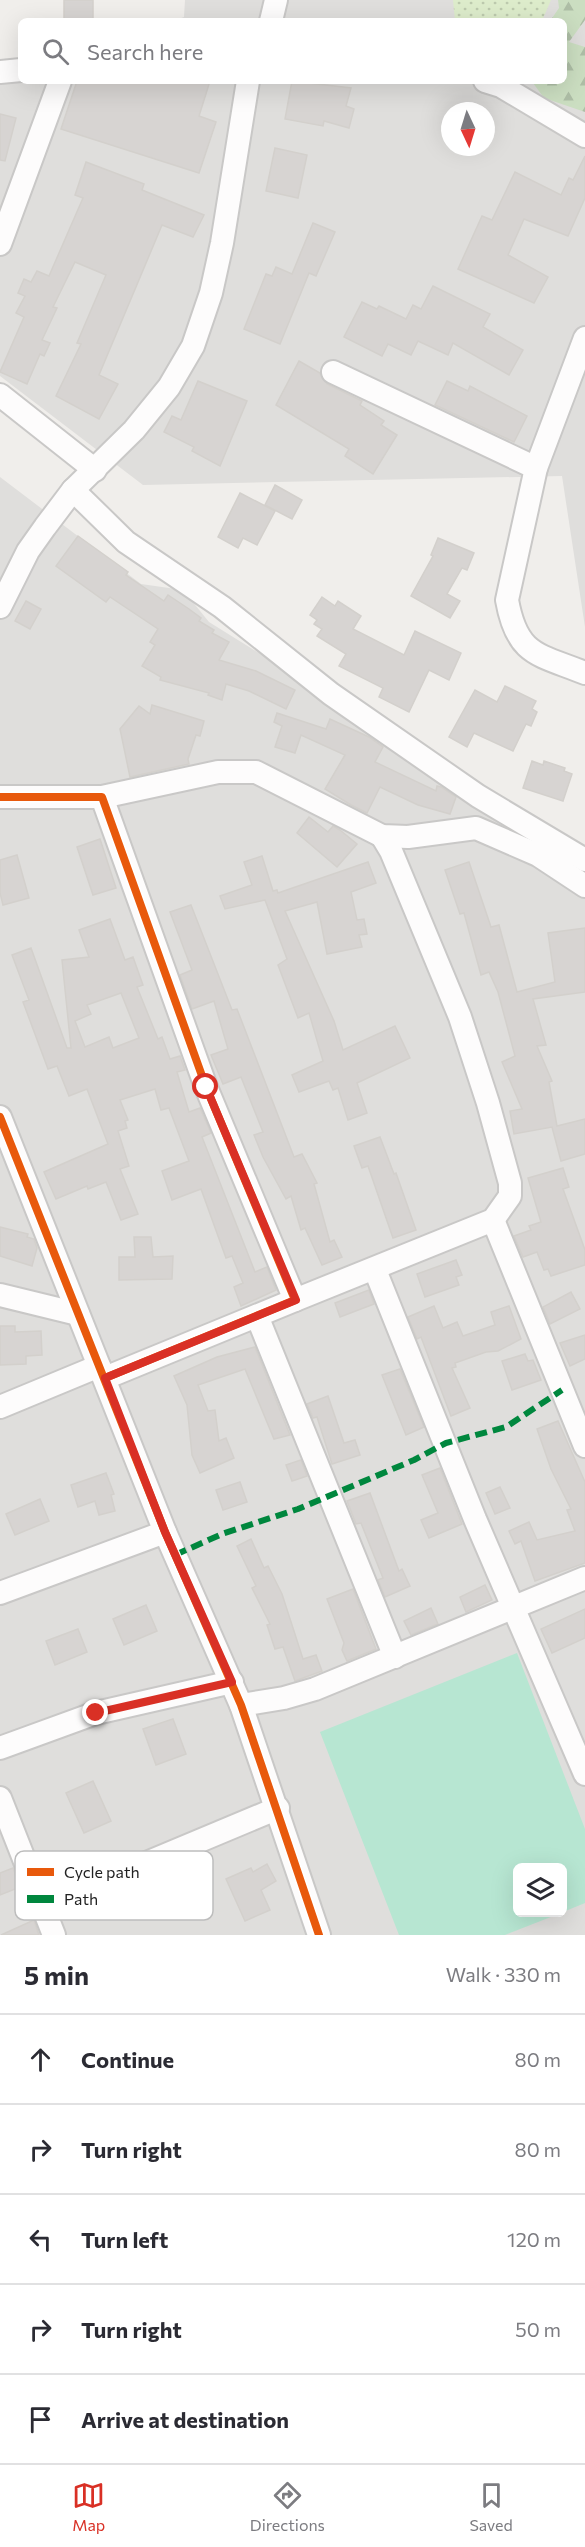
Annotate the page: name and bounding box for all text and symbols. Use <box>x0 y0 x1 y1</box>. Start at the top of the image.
search box <box>18 18 567 84</box>
icon: search <box>39 35 72 68</box>
text: Search here <box>87 38 203 65</box>
north arrow <box>441 102 495 156</box>
route start <box>192 1073 218 1099</box>
route end <box>82 1699 108 1725</box>
legend <box>15 1851 213 1920</box>
text: Cycle path <box>64 1862 140 1881</box>
map controls <box>513 1863 567 1917</box>
button: layers <box>513 1863 567 1917</box>
text: Path <box>64 1889 98 1908</box>
text: 5 min <box>24 1959 89 1990</box>
text: Walk · 330 m <box>446 1962 561 1986</box>
icon: ahead <box>24 2043 57 2076</box>
text: Continue <box>81 2046 174 2073</box>
text: 80 m <box>515 2047 561 2071</box>
icon: right <box>24 2133 57 2166</box>
text: Turn right <box>81 2136 182 2163</box>
text: 80 m <box>515 2137 561 2161</box>
icon: left <box>24 2223 57 2256</box>
text: Turn left <box>81 2226 168 2253</box>
text: 120 m <box>507 2227 561 2251</box>
icon: right <box>24 2313 57 2346</box>
text: Turn right <box>81 2316 182 2343</box>
text: 50 m <box>515 2317 561 2341</box>
icon: arrive <box>24 2403 57 2436</box>
text: Arrive at destination <box>81 2406 289 2433</box>
tab: Map <box>72 2479 105 2534</box>
tab: Directions <box>250 2479 325 2534</box>
tab: Saved <box>469 2479 513 2534</box>

